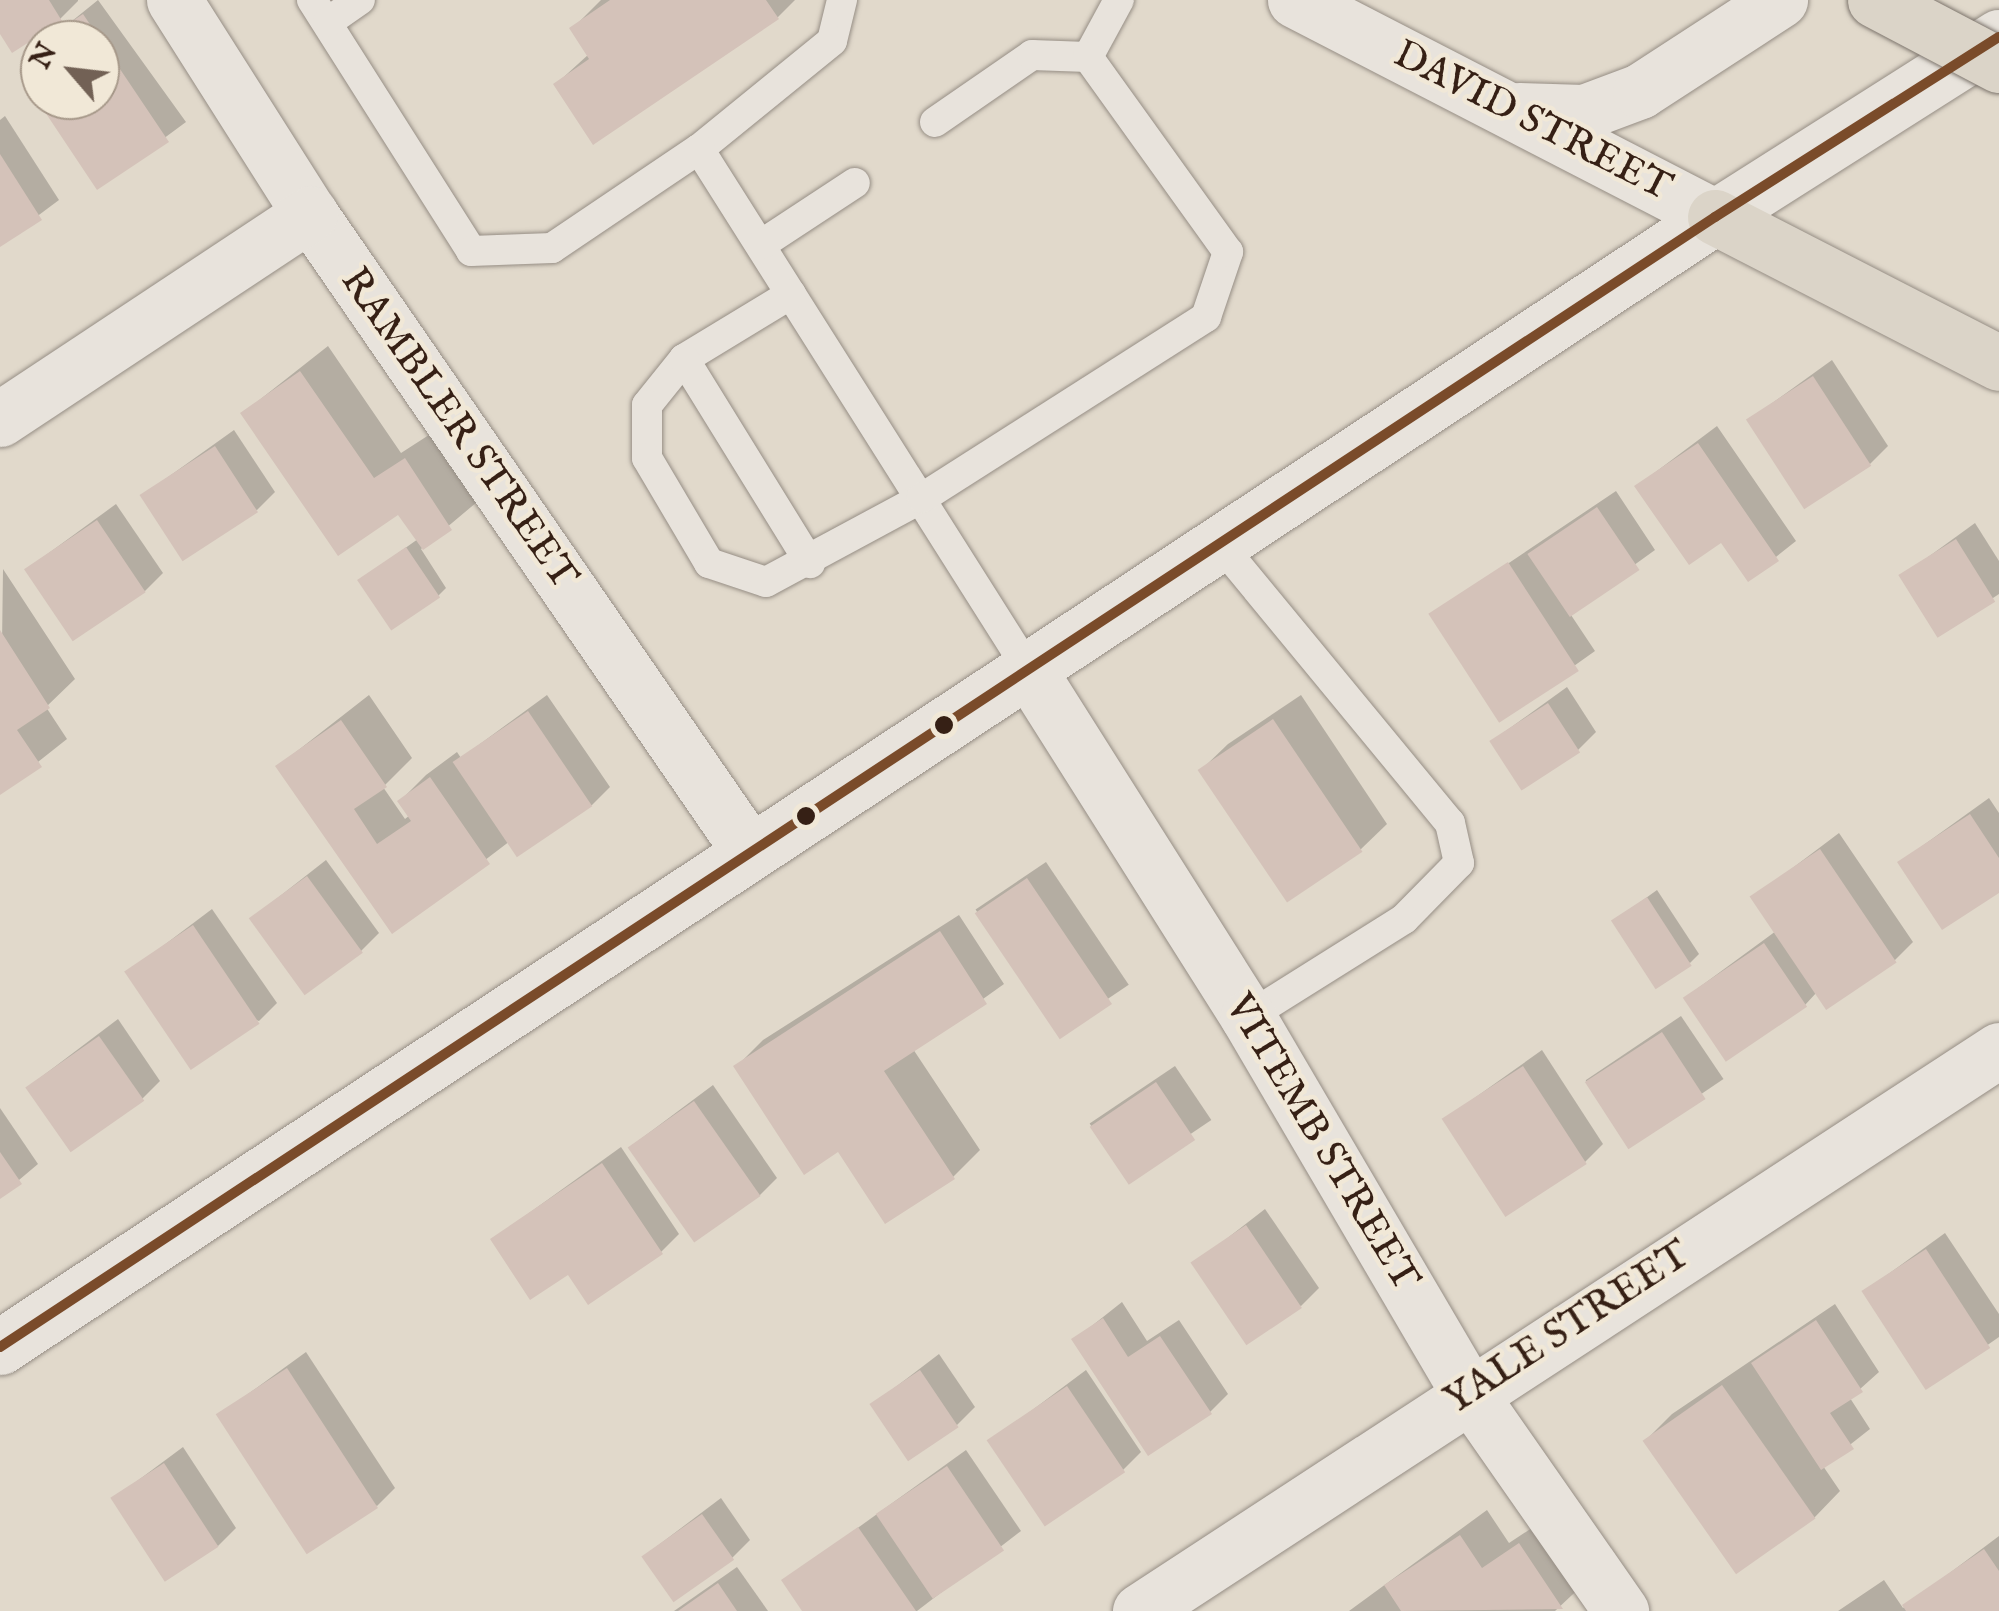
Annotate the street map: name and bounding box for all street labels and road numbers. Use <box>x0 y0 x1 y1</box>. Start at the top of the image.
street label: DAVID STREET <box>1385 31 1679 213</box>
street label: RAMBLER STREET <box>329 259 587 599</box>
street label: VITEMB STREET <box>1214 986 1428 1300</box>
street label: YALE STREET <box>1436 1232 1700 1426</box>

